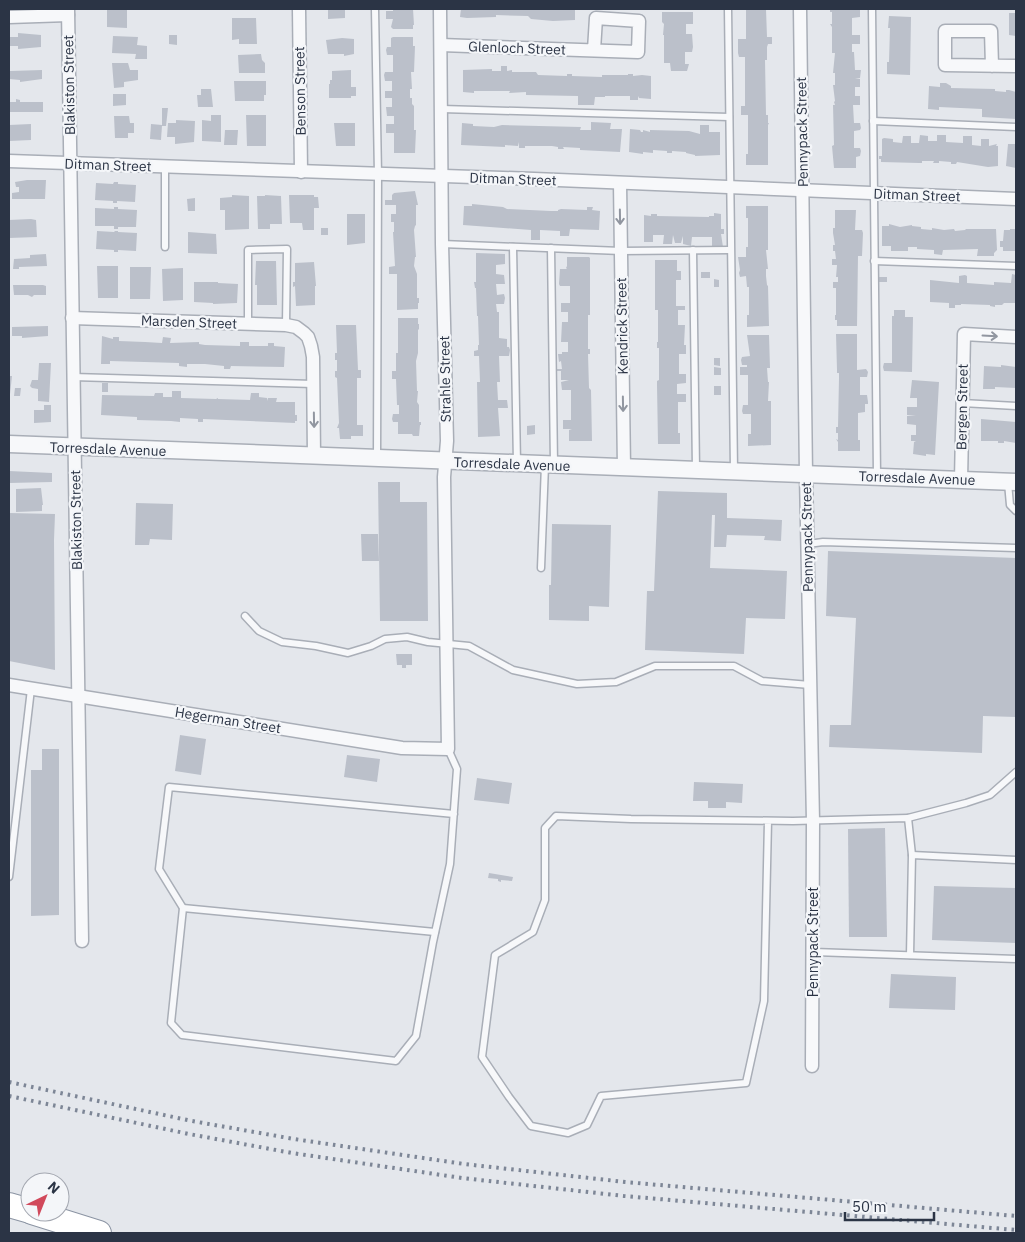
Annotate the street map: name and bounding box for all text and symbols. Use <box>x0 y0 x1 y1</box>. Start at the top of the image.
street label: Blakiston Street <box>59 35 79 135</box>
street label: Glenloch Street <box>468 37 566 59</box>
street label: Benson Street <box>290 46 310 136</box>
street label: Pennypack Street <box>792 77 812 187</box>
street label: Ditman Street <box>64 154 152 176</box>
street label: Ditman Street <box>469 168 557 190</box>
street label: Ditman Street <box>873 184 961 206</box>
one-way arrow <box>615 208 625 225</box>
street label: Kendrick Street <box>612 277 632 375</box>
street label: Marsden Street <box>141 311 238 333</box>
one-way arrow <box>982 331 998 340</box>
street label: Strahle Street <box>435 335 455 423</box>
street label: Bergen Street <box>952 364 972 450</box>
one-way arrow <box>618 396 628 412</box>
one-way arrow <box>309 412 319 428</box>
street label: Torresdale Avenue <box>49 438 167 460</box>
street label: Torresdale Avenue <box>453 453 571 475</box>
street label: Torresdale Avenue <box>858 467 976 489</box>
street label: Blakiston Street <box>66 470 86 570</box>
street label: Pennypack Street <box>797 482 817 592</box>
street label: Hegerman Street <box>174 703 282 737</box>
street label: Pennypack Street <box>804 887 822 997</box>
north arrow <box>20 1172 70 1222</box>
text: N <box>44 1177 64 1198</box>
scale bar <box>845 1190 934 1222</box>
text: 50 m <box>852 1197 887 1216</box>

